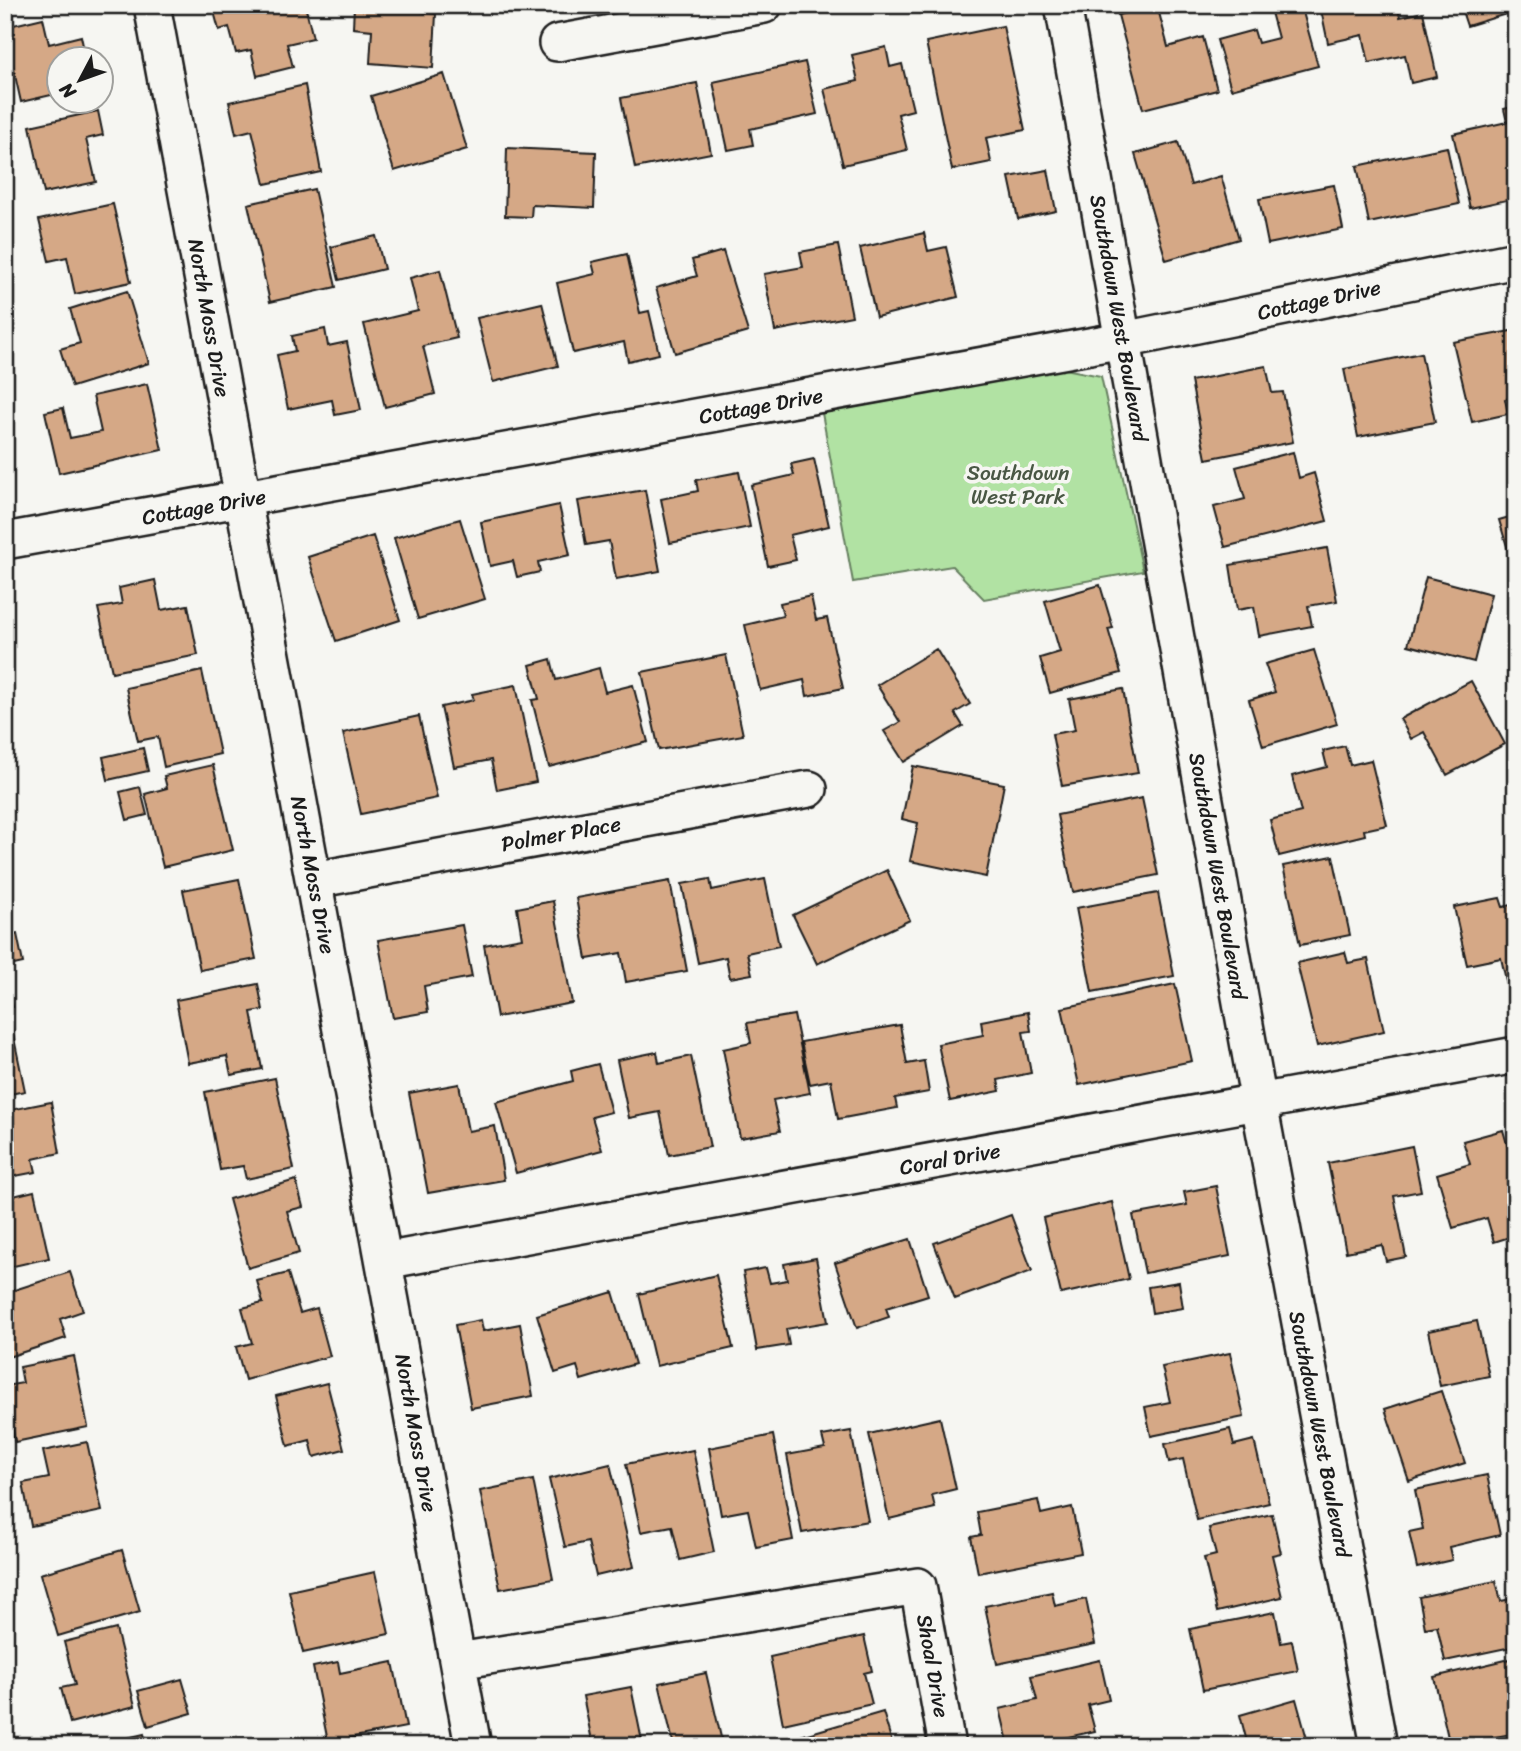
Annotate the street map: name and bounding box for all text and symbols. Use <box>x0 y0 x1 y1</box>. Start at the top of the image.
north arrow <box>46 46 116 116</box>
text: N <box>50 74 85 107</box>
street label: Southdown West Boulevard <box>1079 191 1160 447</box>
street label: North Moss Drive <box>176 236 242 400</box>
street label: Cottage Drive <box>1254 268 1384 332</box>
street label: Cottage Drive <box>696 376 826 436</box>
park label: Southdown West Park <box>967 454 1069 516</box>
street label: Cottage Drive <box>139 477 269 537</box>
street label: Southdown West Boulevard <box>1178 749 1259 1005</box>
street label: North Moss Drive <box>279 793 347 958</box>
street label: Polmer Place <box>498 805 624 863</box>
street label: Coral Drive <box>897 1131 1004 1187</box>
street label: Southdown West Boulevard <box>1277 1307 1363 1562</box>
street label: North Moss Drive <box>383 1351 449 1515</box>
street label: Shoal Drive <box>905 1611 961 1721</box>

